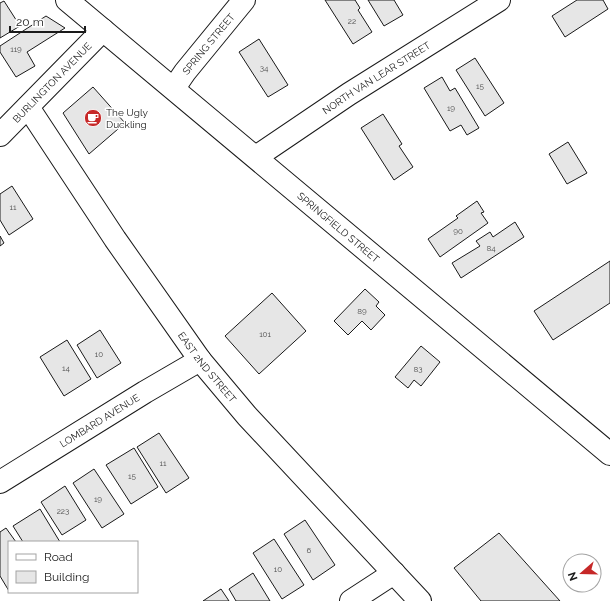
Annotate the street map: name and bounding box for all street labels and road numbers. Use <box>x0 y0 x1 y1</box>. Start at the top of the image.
street label: SPRING STREET <box>180 11 236 77</box>
street label: NORTH VAN LEAR STREET <box>320 39 432 116</box>
street label: BURLINGTON AVENUE <box>10 40 93 124</box>
street label: SPRINGFIELD STREET <box>295 190 382 264</box>
street label: EAST 2ND STREET <box>176 330 239 404</box>
street label: LOMBARD AVENUE <box>58 391 141 449</box>

